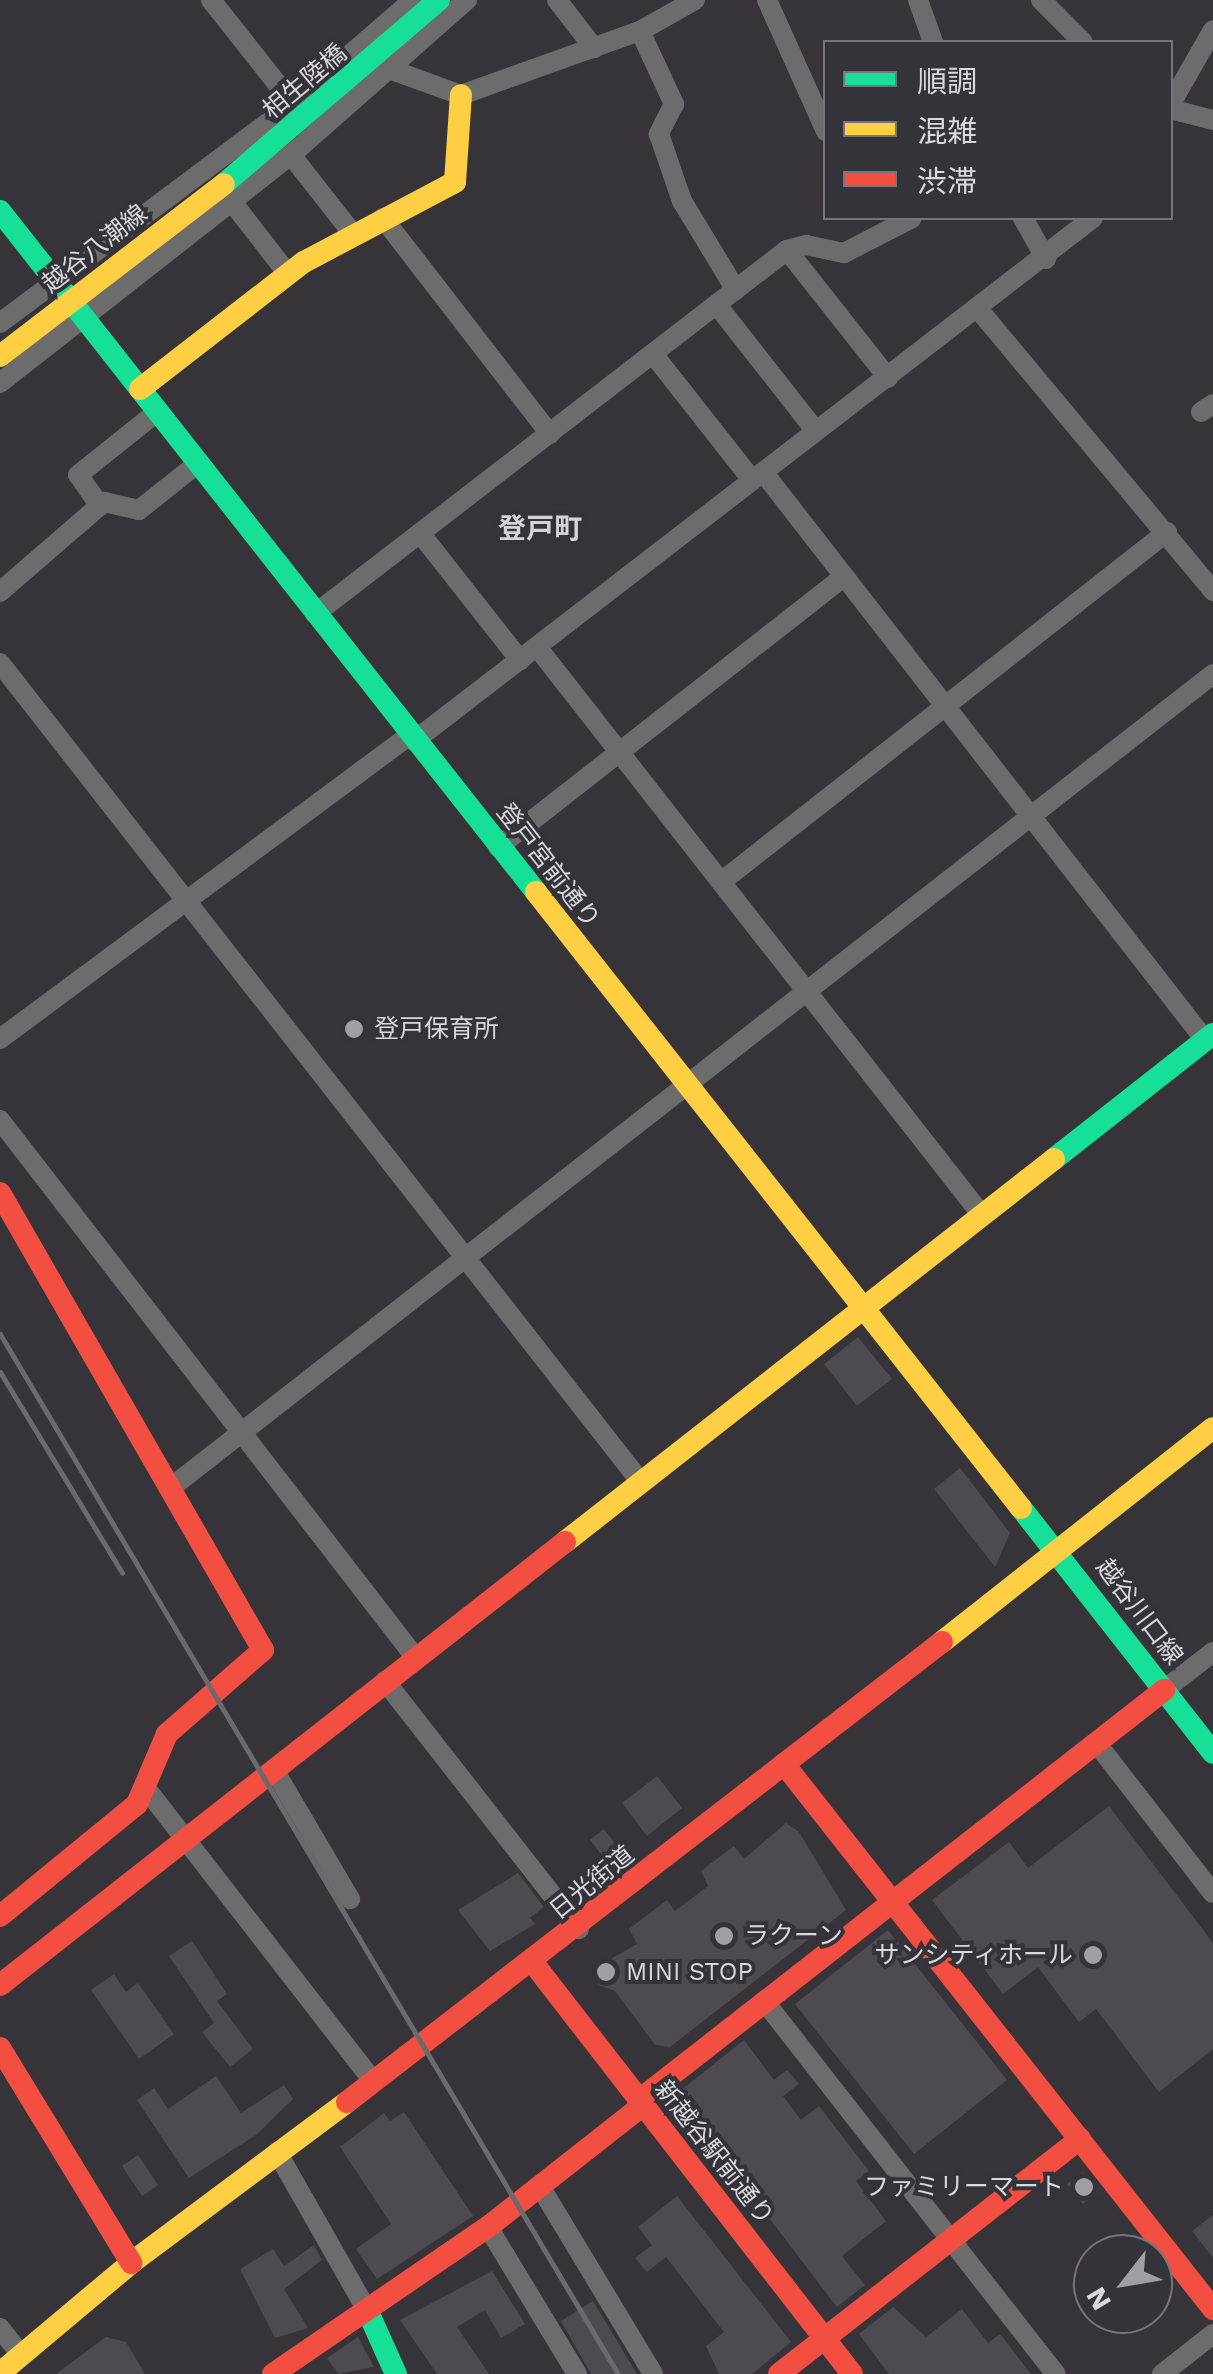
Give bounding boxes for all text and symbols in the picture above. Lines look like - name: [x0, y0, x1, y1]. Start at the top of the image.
- street label: 相生陸橋: [257, 38, 353, 126]
- legend: [823, 40, 1173, 220]
- text: 順調: [917, 64, 977, 99]
- text: 混雑: [917, 114, 977, 149]
- text: 渋滞: [917, 164, 977, 199]
- street label: 越谷八潮線: [37, 199, 153, 299]
- district label: 登戸町: [498, 512, 582, 546]
- street label: 登戸宮前通り: [490, 798, 606, 934]
- place label: 登戸保育所: [374, 1014, 499, 1044]
- marker: 登戸保育所: [343, 1018, 365, 1040]
- street label: 越谷川口線: [1089, 1553, 1189, 1671]
- street label: 日光街道: [544, 1840, 640, 1926]
- place label: ラクーン: [744, 1921, 844, 1951]
- marker: ラクーン: [713, 1925, 735, 1947]
- place label: サンシティホール: [873, 1940, 1073, 1970]
- marker: サンシティホール: [1082, 1944, 1104, 1966]
- place label: MINI STOP: [626, 1957, 753, 1987]
- marker: MINI STOP: [595, 1961, 617, 1983]
- street label: 新越谷駅前通り: [648, 2075, 780, 2231]
- place label: ファミリーマート: [864, 2172, 1064, 2202]
- marker: ファミリーマート: [1073, 2176, 1095, 2198]
- north arrow: [1073, 2234, 1173, 2334]
- text: N: [1079, 2281, 1118, 2316]

